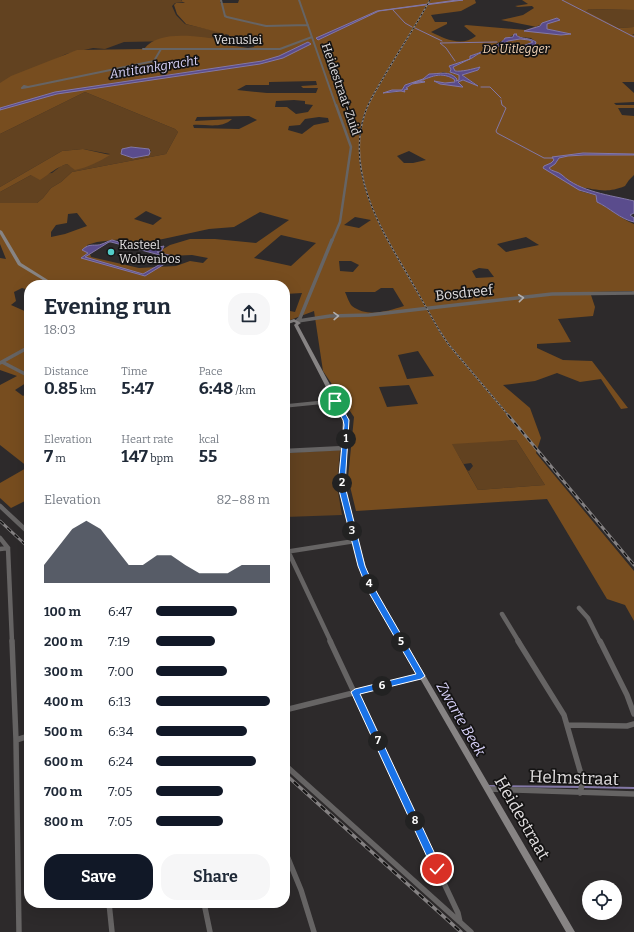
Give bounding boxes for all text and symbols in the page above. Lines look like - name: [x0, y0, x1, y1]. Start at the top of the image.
- street label: Venuslei: [214, 33, 263, 47]
- street label: Heidestraat-Zuid: [319, 41, 363, 137]
- park label: De Uitlegger: [483, 42, 551, 56]
- water label: Antitankgracht: [108, 53, 200, 82]
- place label: Kasteel Wolvenbos: [119, 238, 181, 266]
- marker: Kasteel Wolvenbos: [106, 247, 116, 257]
- street label: Bosdreef: [434, 281, 495, 304]
- text: Evening run: [44, 293, 171, 320]
- button: share: [228, 293, 270, 335]
- one-way arrow: [518, 293, 524, 302]
- one-way arrow: [333, 311, 339, 320]
- text: 18:03: [44, 322, 76, 337]
- text: Distance: [44, 365, 89, 378]
- text: Time: [121, 365, 147, 378]
- text: Pace: [199, 365, 222, 378]
- text: 0.85: [44, 378, 78, 399]
- text: 5:47: [121, 378, 154, 399]
- text: 6:48: [199, 378, 233, 399]
- text: km: [78, 384, 96, 397]
- text: /km: [233, 384, 256, 397]
- pin: [318, 384, 352, 418]
- icon: arrive: [324, 390, 346, 412]
- pin: 1: [336, 429, 356, 449]
- text: 1: [344, 432, 348, 445]
- text: Elevation: [44, 433, 92, 446]
- text: Heart rate: [121, 433, 173, 446]
- text: kcal: [199, 433, 219, 446]
- text: 7: [44, 446, 53, 467]
- text: 147: [121, 446, 148, 467]
- text: 55: [199, 446, 217, 467]
- text: m: [53, 452, 66, 465]
- text: bpm: [148, 452, 174, 465]
- pin: 2: [332, 473, 352, 493]
- text: 2: [339, 476, 345, 489]
- text: Elevation: [44, 492, 101, 507]
- text: 82–88 m: [216, 492, 270, 507]
- pin: 3: [342, 521, 362, 541]
- text: 3: [349, 524, 355, 537]
- pin: 4: [359, 574, 379, 594]
- text: 4: [366, 577, 372, 590]
- text: 100 m: [44, 604, 81, 619]
- text: 6:47: [108, 604, 132, 619]
- pin: 5: [391, 632, 411, 652]
- text: 200 m: [44, 634, 83, 649]
- text: 7:19: [108, 634, 130, 649]
- text: 5: [398, 635, 404, 648]
- text: 300 m: [44, 664, 83, 679]
- text: 7:00: [108, 664, 134, 679]
- pin: 6: [372, 676, 392, 696]
- text: 6: [379, 679, 385, 692]
- water label: Zwarte Beek: [433, 679, 490, 760]
- text: 400 m: [44, 694, 83, 709]
- text: 6:13: [108, 694, 131, 709]
- text: 500 m: [44, 724, 82, 739]
- text: 6:34: [108, 724, 133, 739]
- pin: 7: [368, 731, 388, 751]
- text: 7: [375, 734, 381, 747]
- text: 600 m: [44, 754, 83, 769]
- text: 6:24: [108, 754, 133, 769]
- street label: Helmstraat: [529, 766, 619, 790]
- street label: Heidestraat: [490, 772, 554, 864]
- text: 700 m: [44, 784, 82, 799]
- text: 7:05: [108, 784, 133, 799]
- pin: 8: [405, 811, 425, 831]
- text: 800 m: [44, 814, 83, 829]
- text: 7:05: [108, 814, 133, 829]
- text: 8: [412, 814, 418, 827]
- pin: [420, 852, 454, 886]
- button: Save: [44, 854, 153, 900]
- button: Share: [161, 854, 270, 900]
- icon: check: [426, 858, 448, 880]
- map controls: [582, 880, 622, 920]
- button: locate: [582, 880, 622, 920]

